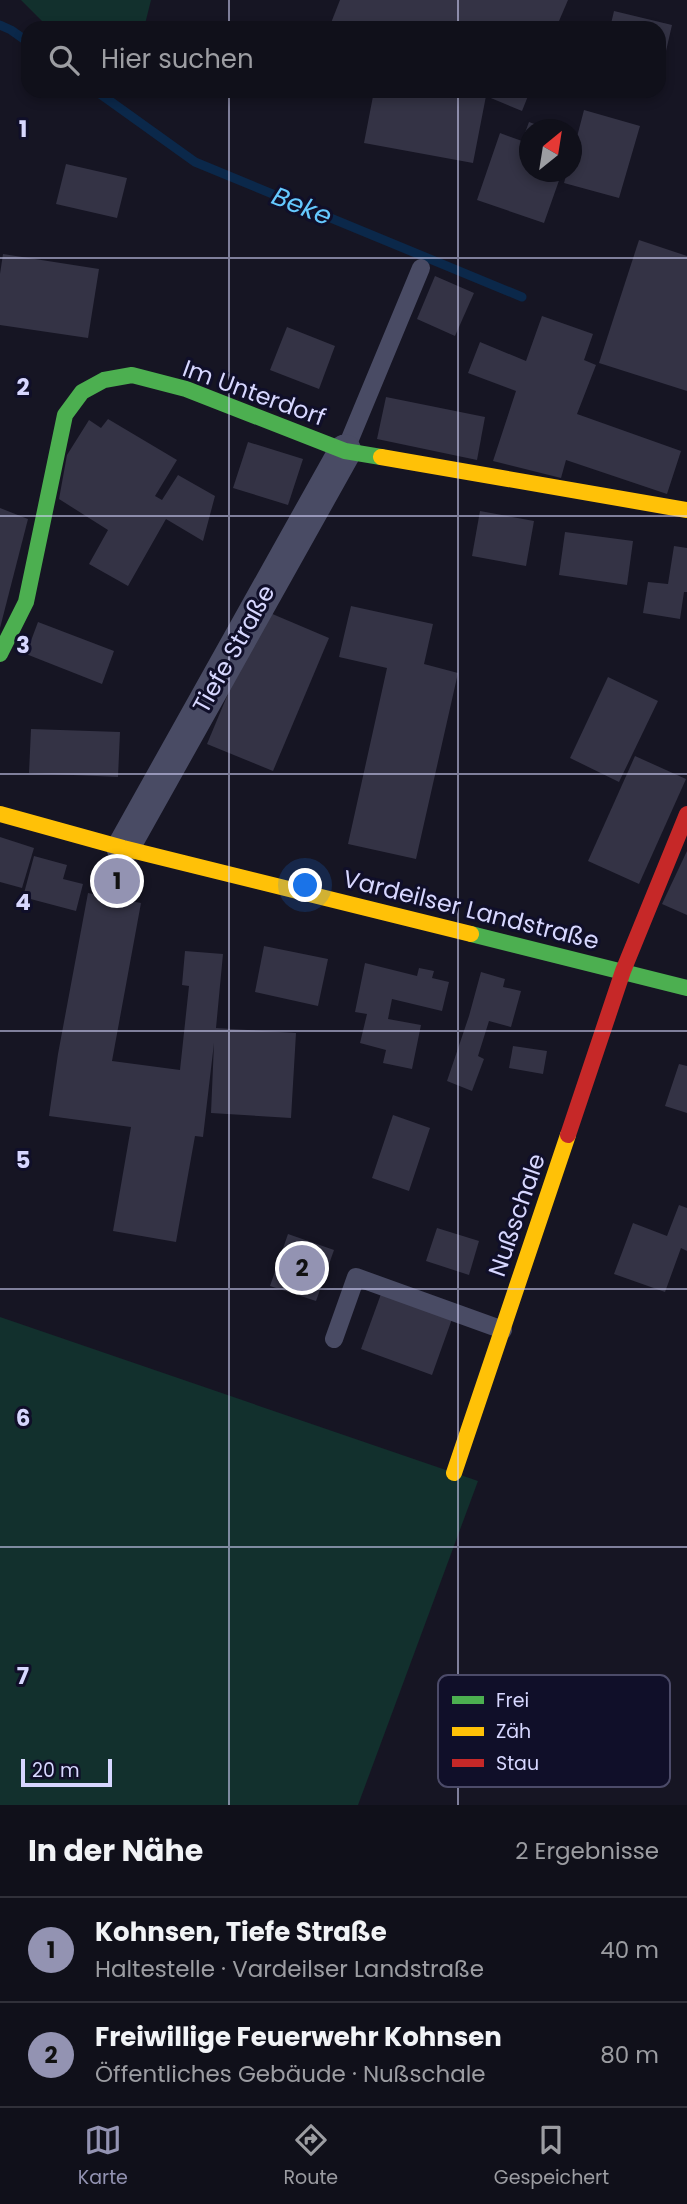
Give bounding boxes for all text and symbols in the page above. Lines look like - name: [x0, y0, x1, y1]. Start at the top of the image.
- search box: [21, 21, 666, 98]
- icon: search: [45, 41, 83, 79]
- text: Hier suchen: [101, 41, 254, 77]
- text: 1: [19, 113, 27, 145]
- north arrow: [519, 119, 582, 182]
- water label: Beke: [267, 178, 337, 234]
- street label: Im Unterdorf: [178, 351, 330, 434]
- text: 2: [16, 371, 30, 403]
- street label: Tiefe Straße: [185, 579, 282, 719]
- text: 3: [16, 629, 30, 661]
- pin: 1: [94, 855, 140, 907]
- street label: Vardeilser Landstraße: [340, 862, 603, 957]
- your location: [288, 868, 322, 902]
- text: 4: [15, 886, 31, 918]
- text: 5: [16, 1144, 30, 1176]
- street label: Nußschale: [480, 1149, 553, 1281]
- pin: 2: [279, 1242, 325, 1294]
- text: 6: [16, 1402, 30, 1434]
- text: 7: [17, 1660, 29, 1692]
- legend: [438, 1675, 670, 1787]
- text: Frei: [496, 1687, 529, 1714]
- text: Zäh: [496, 1718, 531, 1745]
- text: Stau: [496, 1750, 539, 1777]
- scale bar: [21, 1756, 112, 1788]
- text: 20 m: [32, 1757, 80, 1784]
- text: In der Nähe: [28, 1829, 203, 1872]
- text: 2 Ergebnisse: [515, 1835, 659, 1867]
- text: Kohnsen, Tiefe Straße: [95, 1914, 387, 1950]
- text: 1: [47, 1934, 55, 1966]
- text: 40 m: [600, 1934, 659, 1966]
- text: Haltestelle · Vardeilser Landstraße: [95, 1953, 484, 1985]
- text: Freiwillige Feuerwehr Kohnsen: [95, 2019, 502, 2055]
- text: 2: [44, 2039, 58, 2071]
- text: 80 m: [600, 2039, 659, 2071]
- text: Öffentliches Gebäude · Nußschale: [95, 2058, 486, 2090]
- tab: Karte: [78, 2121, 128, 2192]
- tab: Route: [284, 2121, 338, 2192]
- tab: Gespeichert: [494, 2121, 609, 2192]

